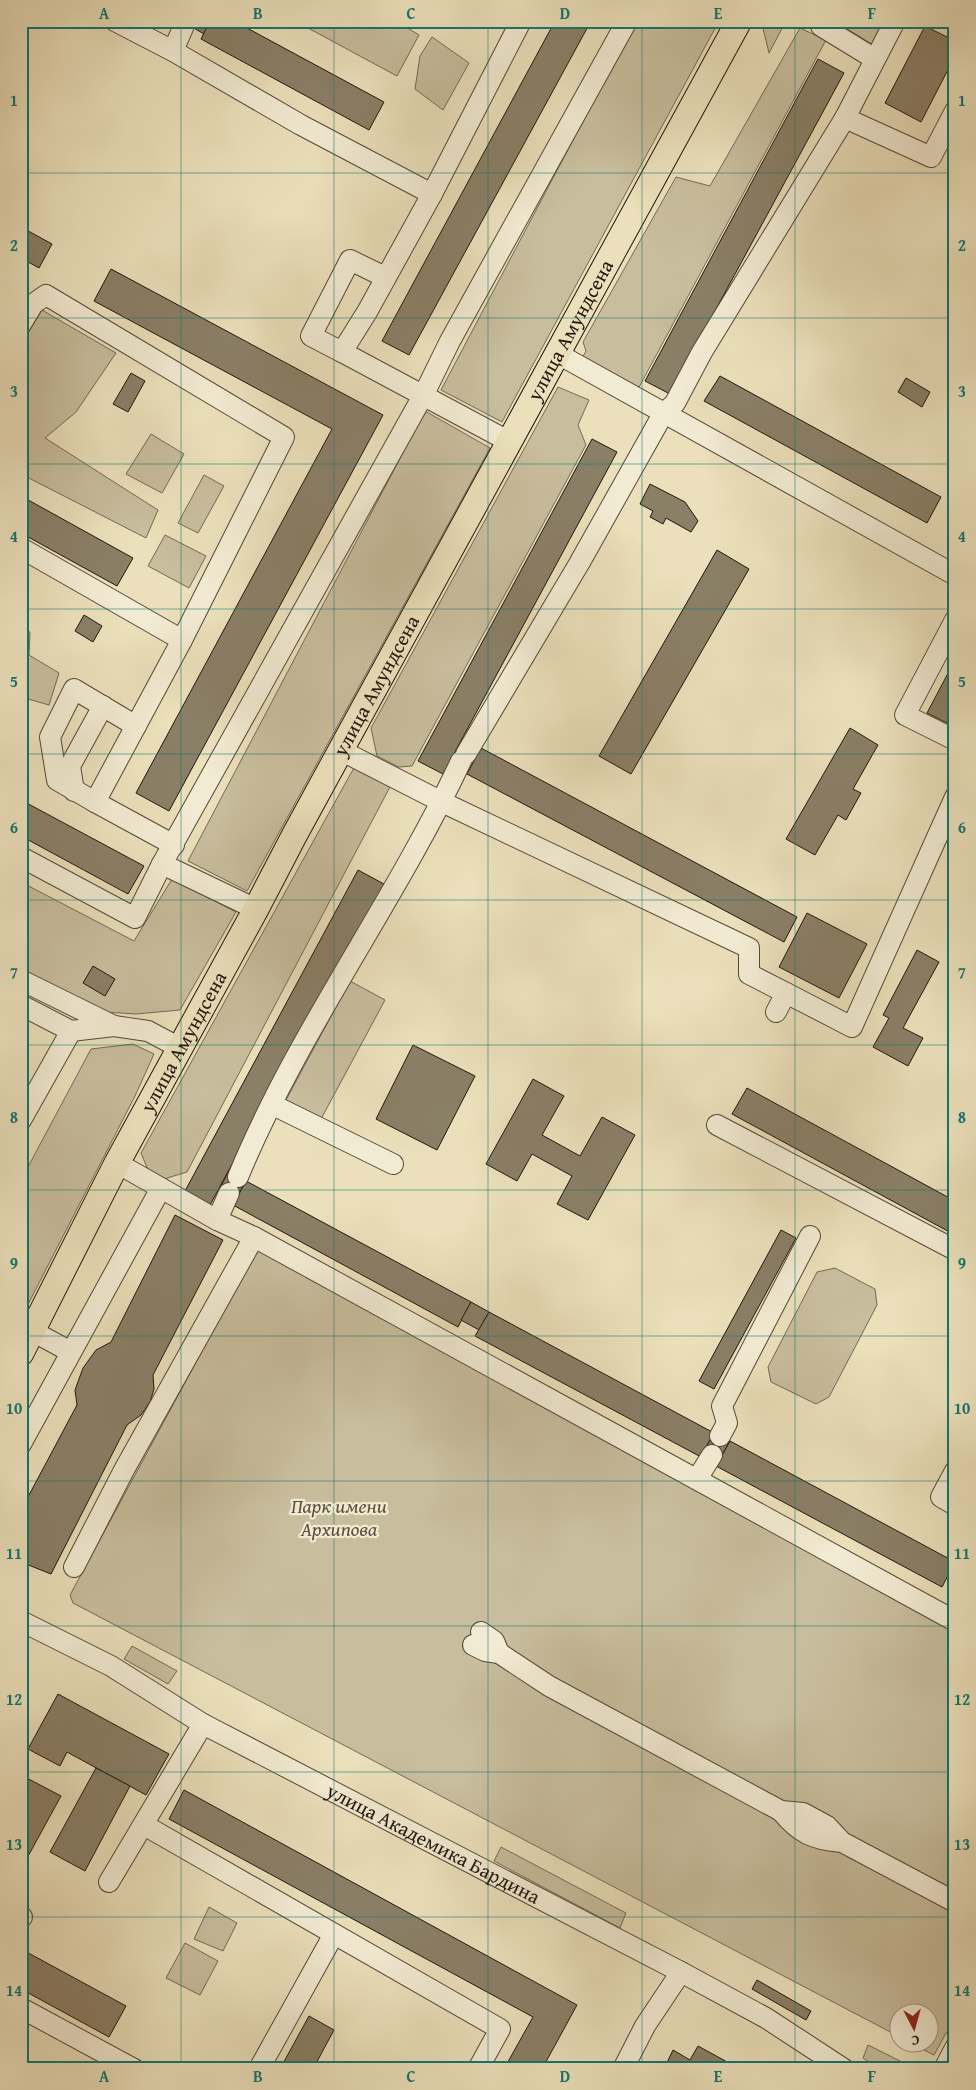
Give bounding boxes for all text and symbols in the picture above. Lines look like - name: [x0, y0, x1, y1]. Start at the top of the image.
- text: A: [99, 1, 110, 25]
- text: B: [253, 1, 263, 25]
- text: C: [406, 1, 416, 25]
- text: D: [560, 1, 570, 25]
- text: E: [714, 1, 723, 25]
- text: F: [868, 1, 876, 25]
- text: 1: [10, 88, 18, 112]
- text: 1: [958, 88, 966, 112]
- text: 2: [10, 233, 18, 257]
- text: 2: [958, 233, 966, 257]
- street label: улица Амундсена: [519, 254, 620, 407]
- text: 3: [10, 379, 18, 403]
- text: 3: [958, 379, 966, 403]
- text: 4: [10, 524, 18, 548]
- text: 4: [958, 524, 966, 548]
- street label: улица Амундсена: [325, 609, 426, 762]
- text: 5: [10, 669, 18, 693]
- text: 5: [958, 669, 966, 693]
- text: 6: [10, 815, 18, 839]
- text: 6: [958, 815, 966, 839]
- text: 7: [10, 960, 18, 984]
- text: 7: [958, 960, 966, 984]
- street label: улица Амундсена: [132, 965, 233, 1118]
- text: 8: [10, 1105, 18, 1129]
- text: 8: [958, 1105, 966, 1129]
- text: 9: [10, 1251, 18, 1275]
- text: 9: [958, 1251, 966, 1275]
- text: 10: [6, 1396, 22, 1420]
- text: 10: [954, 1396, 970, 1420]
- park label: Парк имени Архипова: [291, 1491, 387, 1543]
- text: 11: [6, 1541, 22, 1565]
- text: 11: [954, 1541, 970, 1565]
- text: 12: [6, 1687, 22, 1711]
- text: 12: [954, 1687, 970, 1711]
- street label: улица Академика Бардина: [321, 1775, 546, 1911]
- text: 13: [6, 1832, 22, 1856]
- text: 13: [954, 1832, 970, 1856]
- text: 14: [6, 1978, 22, 2002]
- text: 14: [954, 1978, 970, 2002]
- north arrow: [888, 2002, 938, 2052]
- text: С: [910, 2031, 920, 2051]
- text: A: [99, 2064, 110, 2088]
- text: B: [253, 2064, 263, 2088]
- text: C: [406, 2064, 416, 2088]
- text: D: [560, 2064, 570, 2088]
- text: E: [714, 2064, 723, 2088]
- text: F: [868, 2064, 876, 2088]

